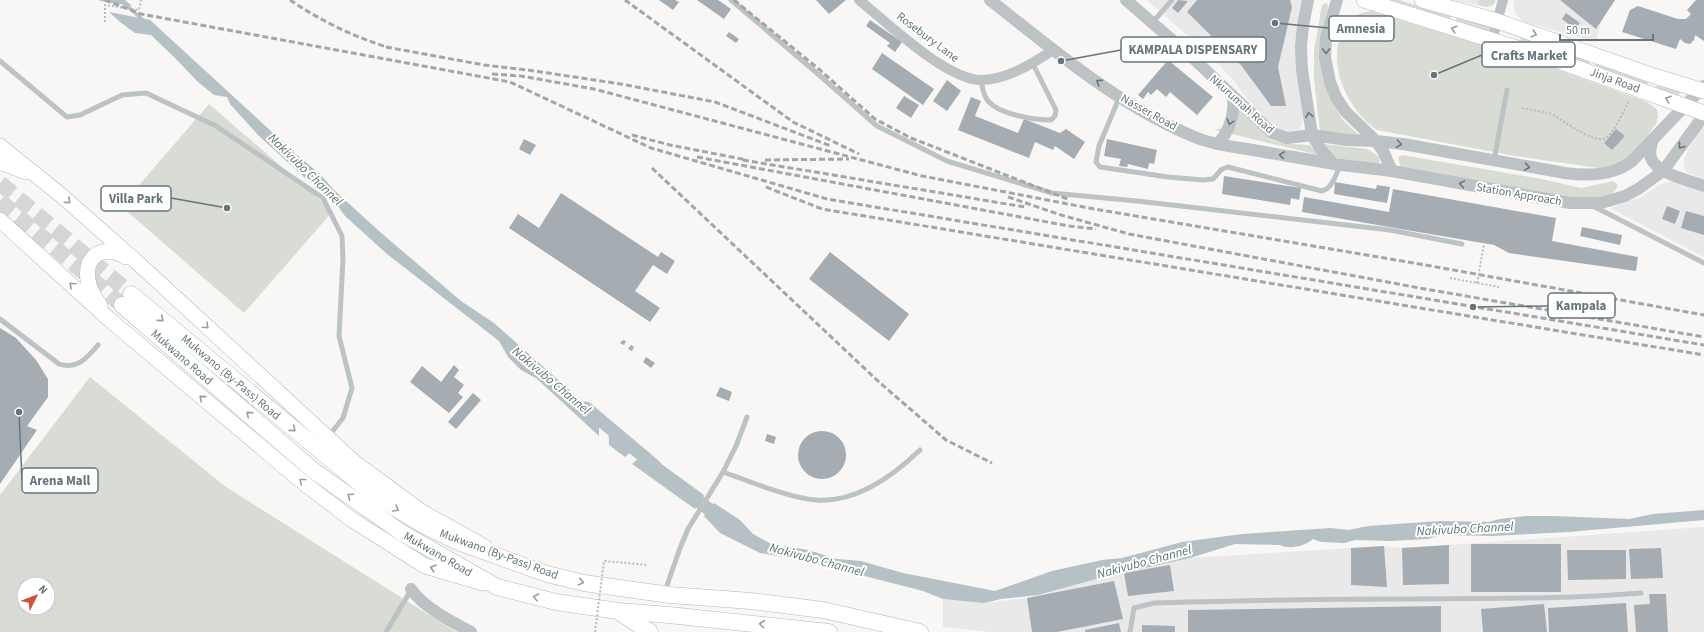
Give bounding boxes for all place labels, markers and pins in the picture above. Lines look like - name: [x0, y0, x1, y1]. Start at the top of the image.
- callout: Amnesia: [1329, 16, 1394, 41]
- callout: KAMPALA DISPENSARY: [1121, 37, 1266, 62]
- callout: Crafts Market: [1482, 42, 1575, 67]
- callout: Villa Park: [101, 186, 171, 211]
- callout: Kampala: [1548, 293, 1615, 318]
- callout: Arena Mall: [22, 468, 98, 493]

